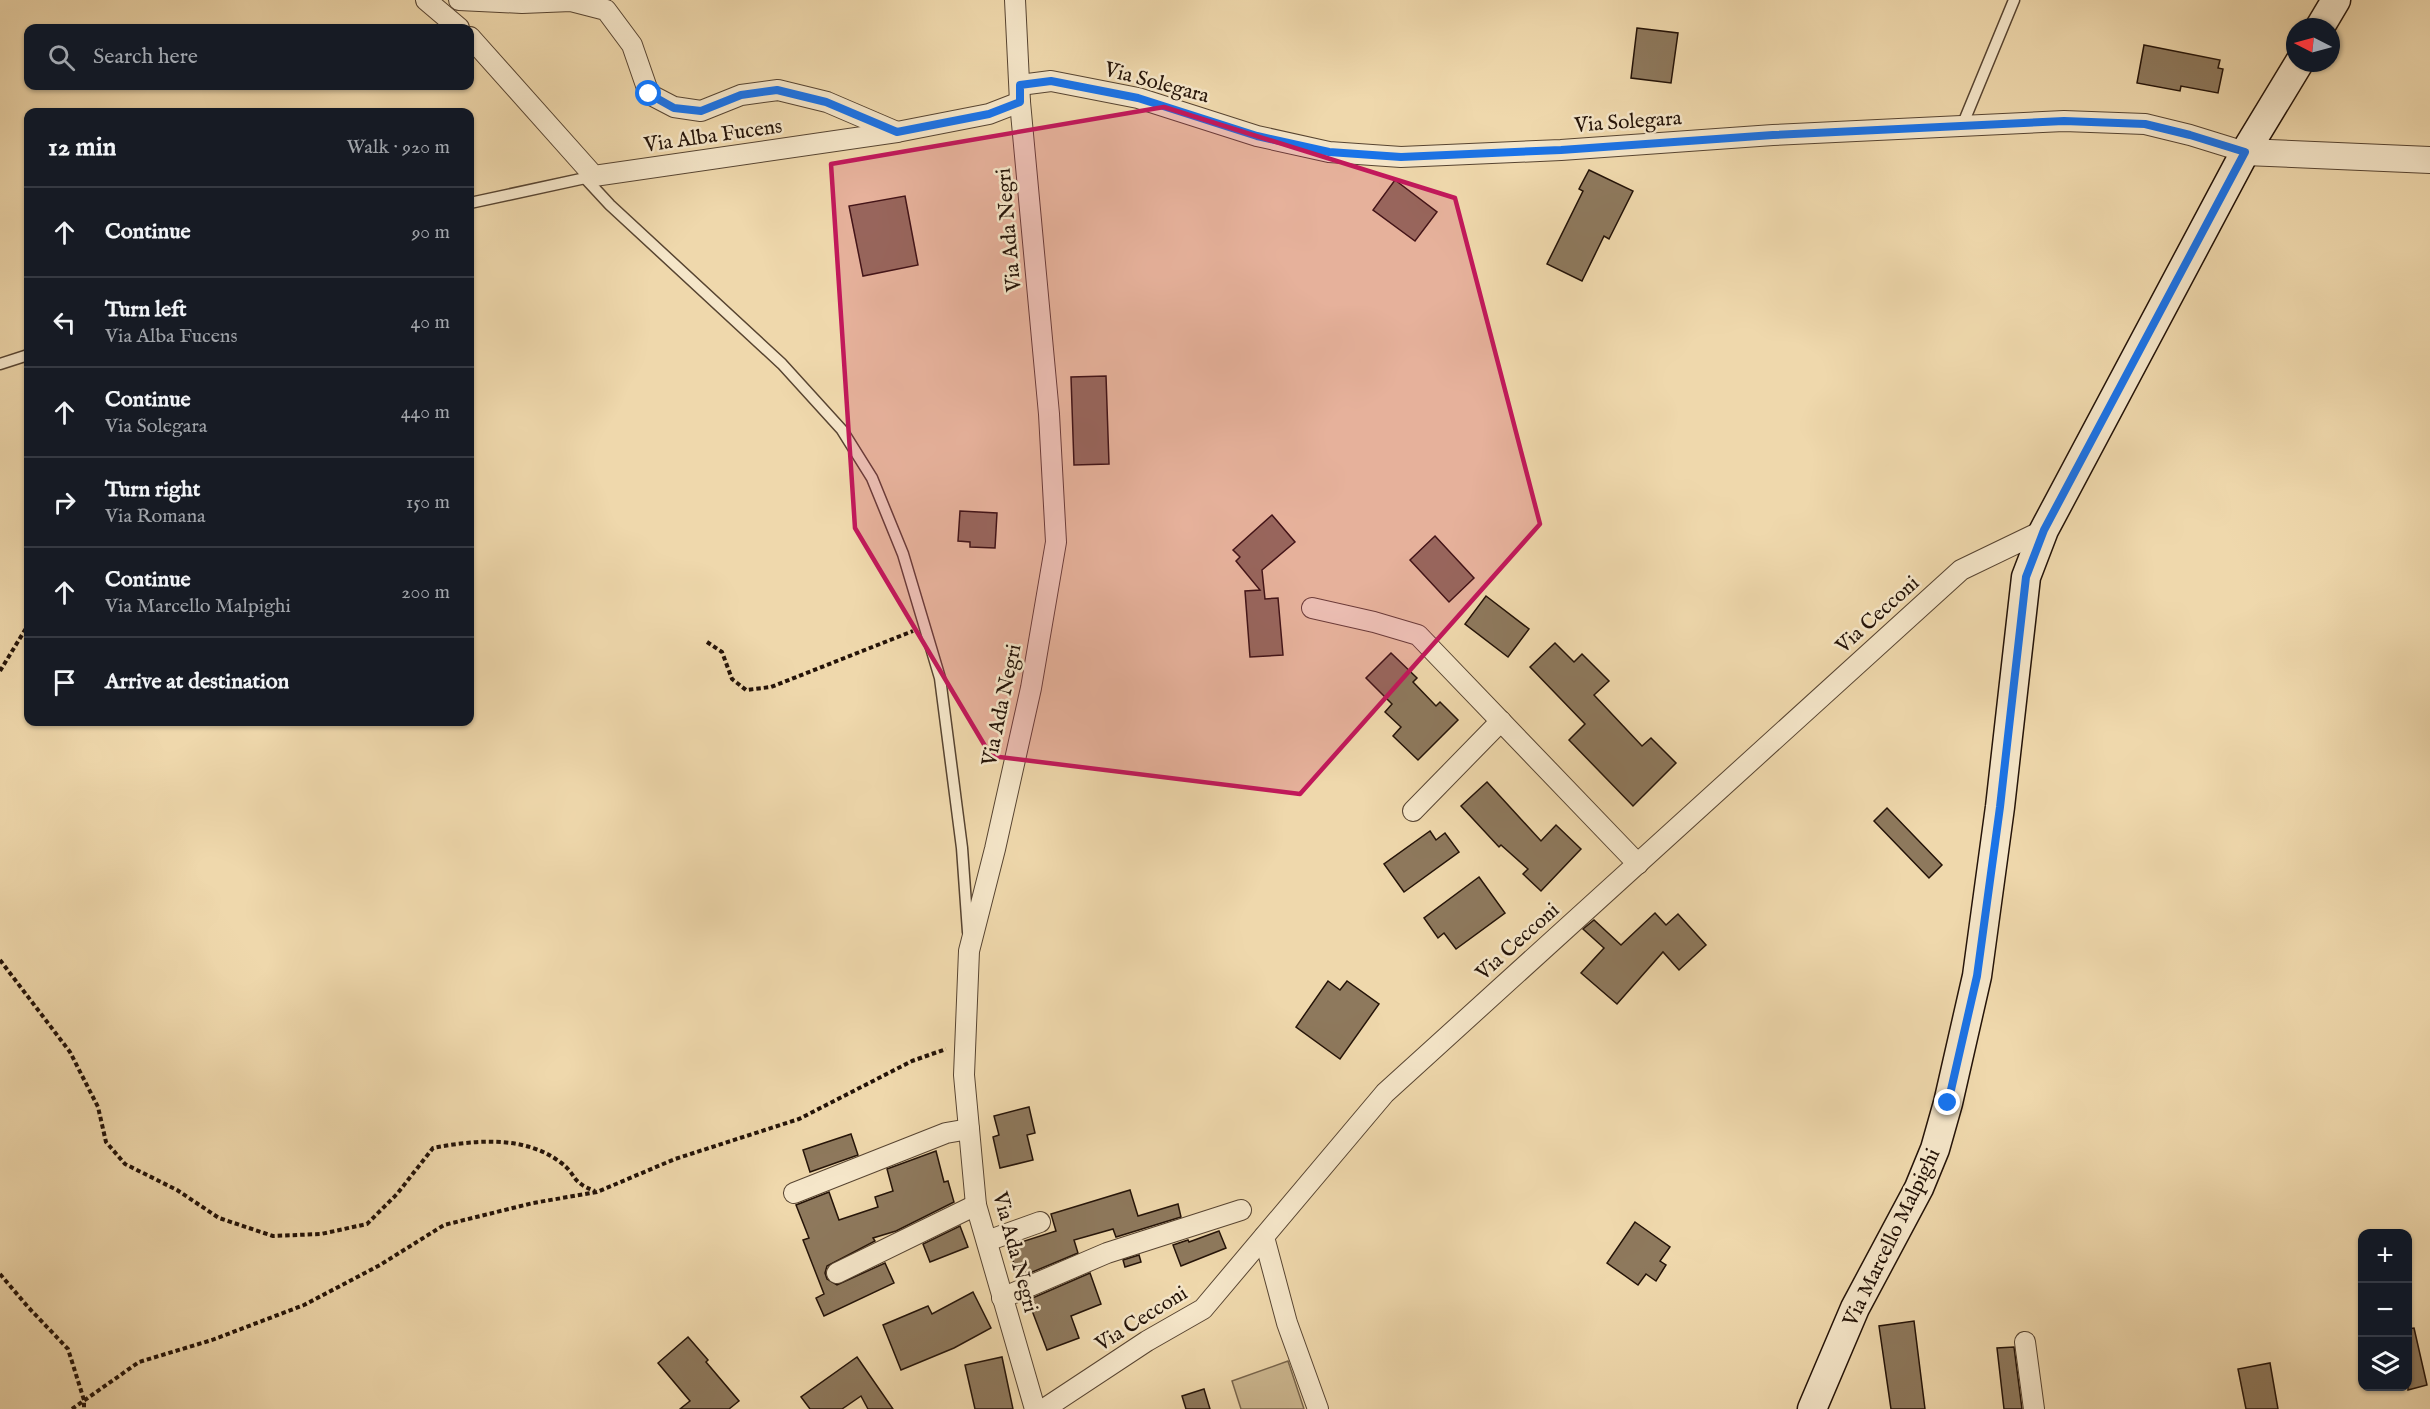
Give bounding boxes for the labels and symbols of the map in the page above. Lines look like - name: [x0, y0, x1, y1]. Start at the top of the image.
- north arrow: [2286, 18, 2340, 72]
- street label: Via Solegara: [1100, 56, 1213, 111]
- route start: [635, 80, 661, 106]
- street label: Via Solegara: [1573, 105, 1684, 140]
- street label: Via Alba Fucens: [641, 113, 784, 160]
- street label: Via Ada Negri: [991, 167, 1028, 294]
- street label: Via Cecconi: [1830, 570, 1926, 661]
- street label: Via Ada Negri: [976, 642, 1029, 770]
- street label: Via Cecconi: [1470, 897, 1566, 988]
- route end: [1934, 1089, 1960, 1115]
- street label: Via Marcello Malpighi: [1837, 1144, 1947, 1332]
- street label: Via Ada Negri: [985, 1188, 1044, 1316]
- street label: Via Cecconi: [1090, 1280, 1193, 1359]

